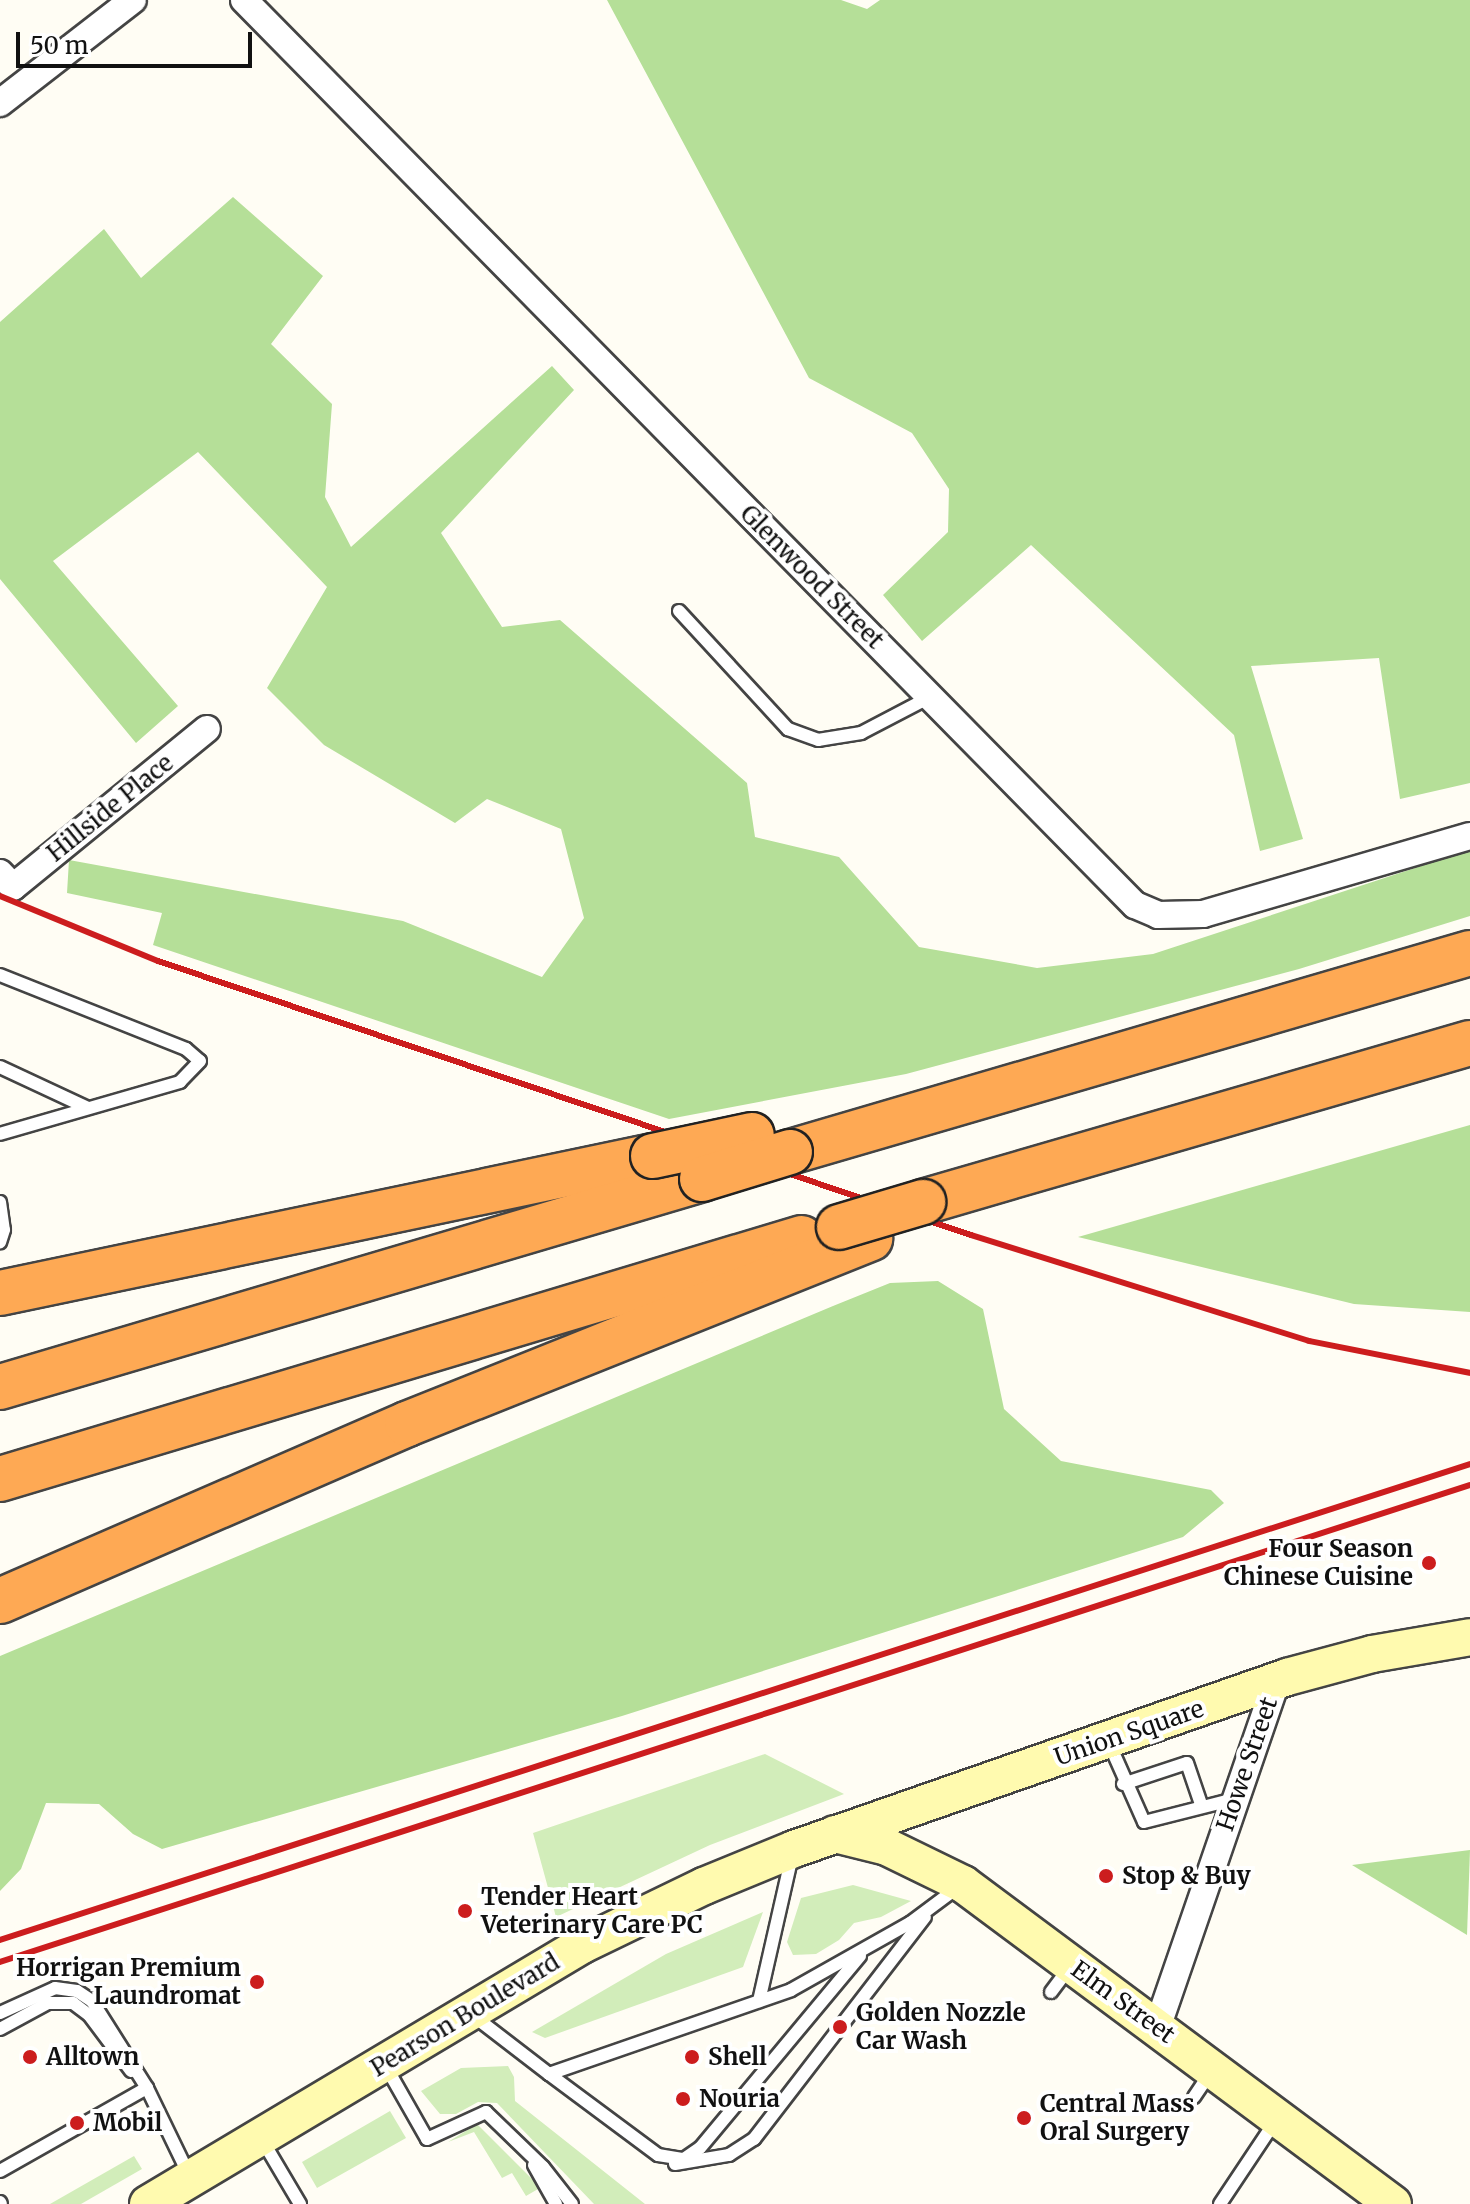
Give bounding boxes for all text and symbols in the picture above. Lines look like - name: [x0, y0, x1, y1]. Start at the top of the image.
- scale bar: [20, 16, 256, 66]
- text: 50 m: [30, 30, 89, 61]
- street label: Glenwood Street: [734, 499, 890, 655]
- street label: Hillside Place: [41, 748, 179, 868]
- place label: Four Season Chinese Cuisine: [1224, 1535, 1413, 1591]
- marker: Four Season Chinese Cuisine: [1420, 1554, 1438, 1572]
- street label: Howe Street: [1211, 1693, 1283, 1835]
- street label: Union Square: [1051, 1694, 1207, 1772]
- place label: Stop & Buy: [1122, 1862, 1251, 1890]
- marker: Stop & Buy: [1097, 1867, 1115, 1885]
- place label: Tender Heart Veterinary Care PC: [481, 1883, 703, 1939]
- marker: Tender Heart Veterinary Care PC: [456, 1902, 474, 1920]
- street label: Pearson Boulevard: [365, 1947, 565, 2083]
- place label: Horrigan Premium Laundromat: [16, 1954, 241, 2010]
- street label: Elm Street: [1066, 1955, 1180, 2049]
- marker: Horrigan Premium Laundromat: [248, 1973, 266, 1991]
- place label: Golden Nozzle Car Wash: [856, 1999, 1026, 2055]
- marker: Golden Nozzle Car Wash: [831, 2018, 849, 2036]
- place label: Alltown: [46, 2043, 139, 2071]
- place label: Shell: [708, 2043, 767, 2071]
- marker: Alltown: [21, 2048, 39, 2066]
- marker: Shell: [683, 2048, 701, 2066]
- place label: Nouria: [699, 2085, 780, 2113]
- marker: Nouria: [674, 2090, 692, 2108]
- place label: Central Mass Oral Surgery: [1040, 2090, 1195, 2146]
- place label: Mobil: [93, 2109, 162, 2137]
- marker: Central Mass Oral Surgery: [1015, 2109, 1033, 2127]
- marker: Mobil: [68, 2114, 86, 2132]

